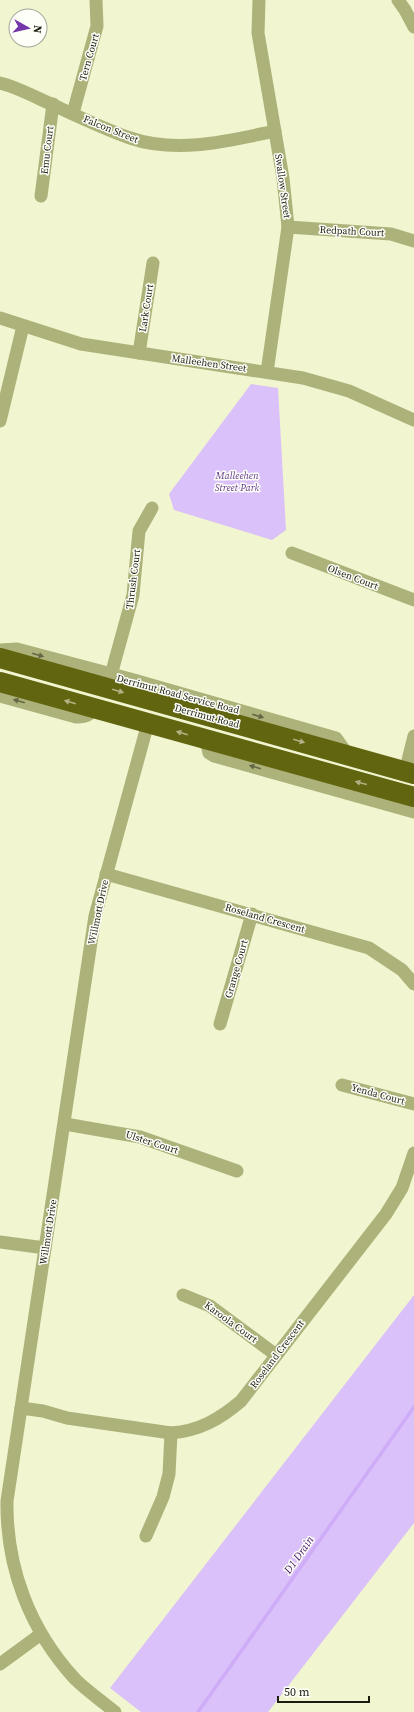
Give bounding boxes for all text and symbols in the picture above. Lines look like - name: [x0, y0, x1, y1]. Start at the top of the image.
- north arrow: [8, 8, 48, 48]
- text: N: [29, 24, 45, 34]
- street label: Tern Court: [76, 31, 102, 82]
- street label: Falcon Street: [82, 112, 141, 146]
- street label: Emu Court: [38, 124, 56, 175]
- street label: Swallow Street: [272, 153, 294, 220]
- street label: Redpath Court: [319, 223, 385, 239]
- street label: Lark Court: [136, 282, 156, 333]
- street label: Malleehen Street: [171, 351, 248, 375]
- park label: Malleehen Street Park: [214, 469, 260, 494]
- street label: Thrush Court: [123, 548, 143, 610]
- street label: Olsen Court: [326, 561, 381, 593]
- one-way arrow: [32, 652, 44, 658]
- street label: Derrimut Road Service Road: [115, 672, 241, 716]
- one-way arrow: [113, 688, 125, 694]
- one-way arrow: [13, 698, 25, 704]
- one-way arrow: [63, 698, 76, 704]
- street label: Derrimut Road: [173, 702, 241, 730]
- one-way arrow: [252, 713, 264, 719]
- one-way arrow: [176, 730, 188, 736]
- one-way arrow: [293, 739, 306, 745]
- one-way arrow: [249, 764, 261, 770]
- one-way arrow: [355, 780, 367, 786]
- street label: Willmott Drive: [85, 878, 111, 946]
- street label: Roseland Crescent: [224, 900, 307, 936]
- street label: Grange Court: [222, 938, 251, 1000]
- street label: Yenda Court: [350, 1081, 407, 1108]
- street label: Ulster Court: [124, 1127, 181, 1157]
- street label: Willmott Drive: [36, 1198, 60, 1266]
- street label: Karoola Court: [202, 1298, 261, 1346]
- street label: Roseland Crescent: [247, 1317, 307, 1391]
- water label: D1 Drain: [280, 1533, 318, 1578]
- scale bar: [278, 1678, 369, 1704]
- text: 50 m: [284, 1684, 310, 1700]

